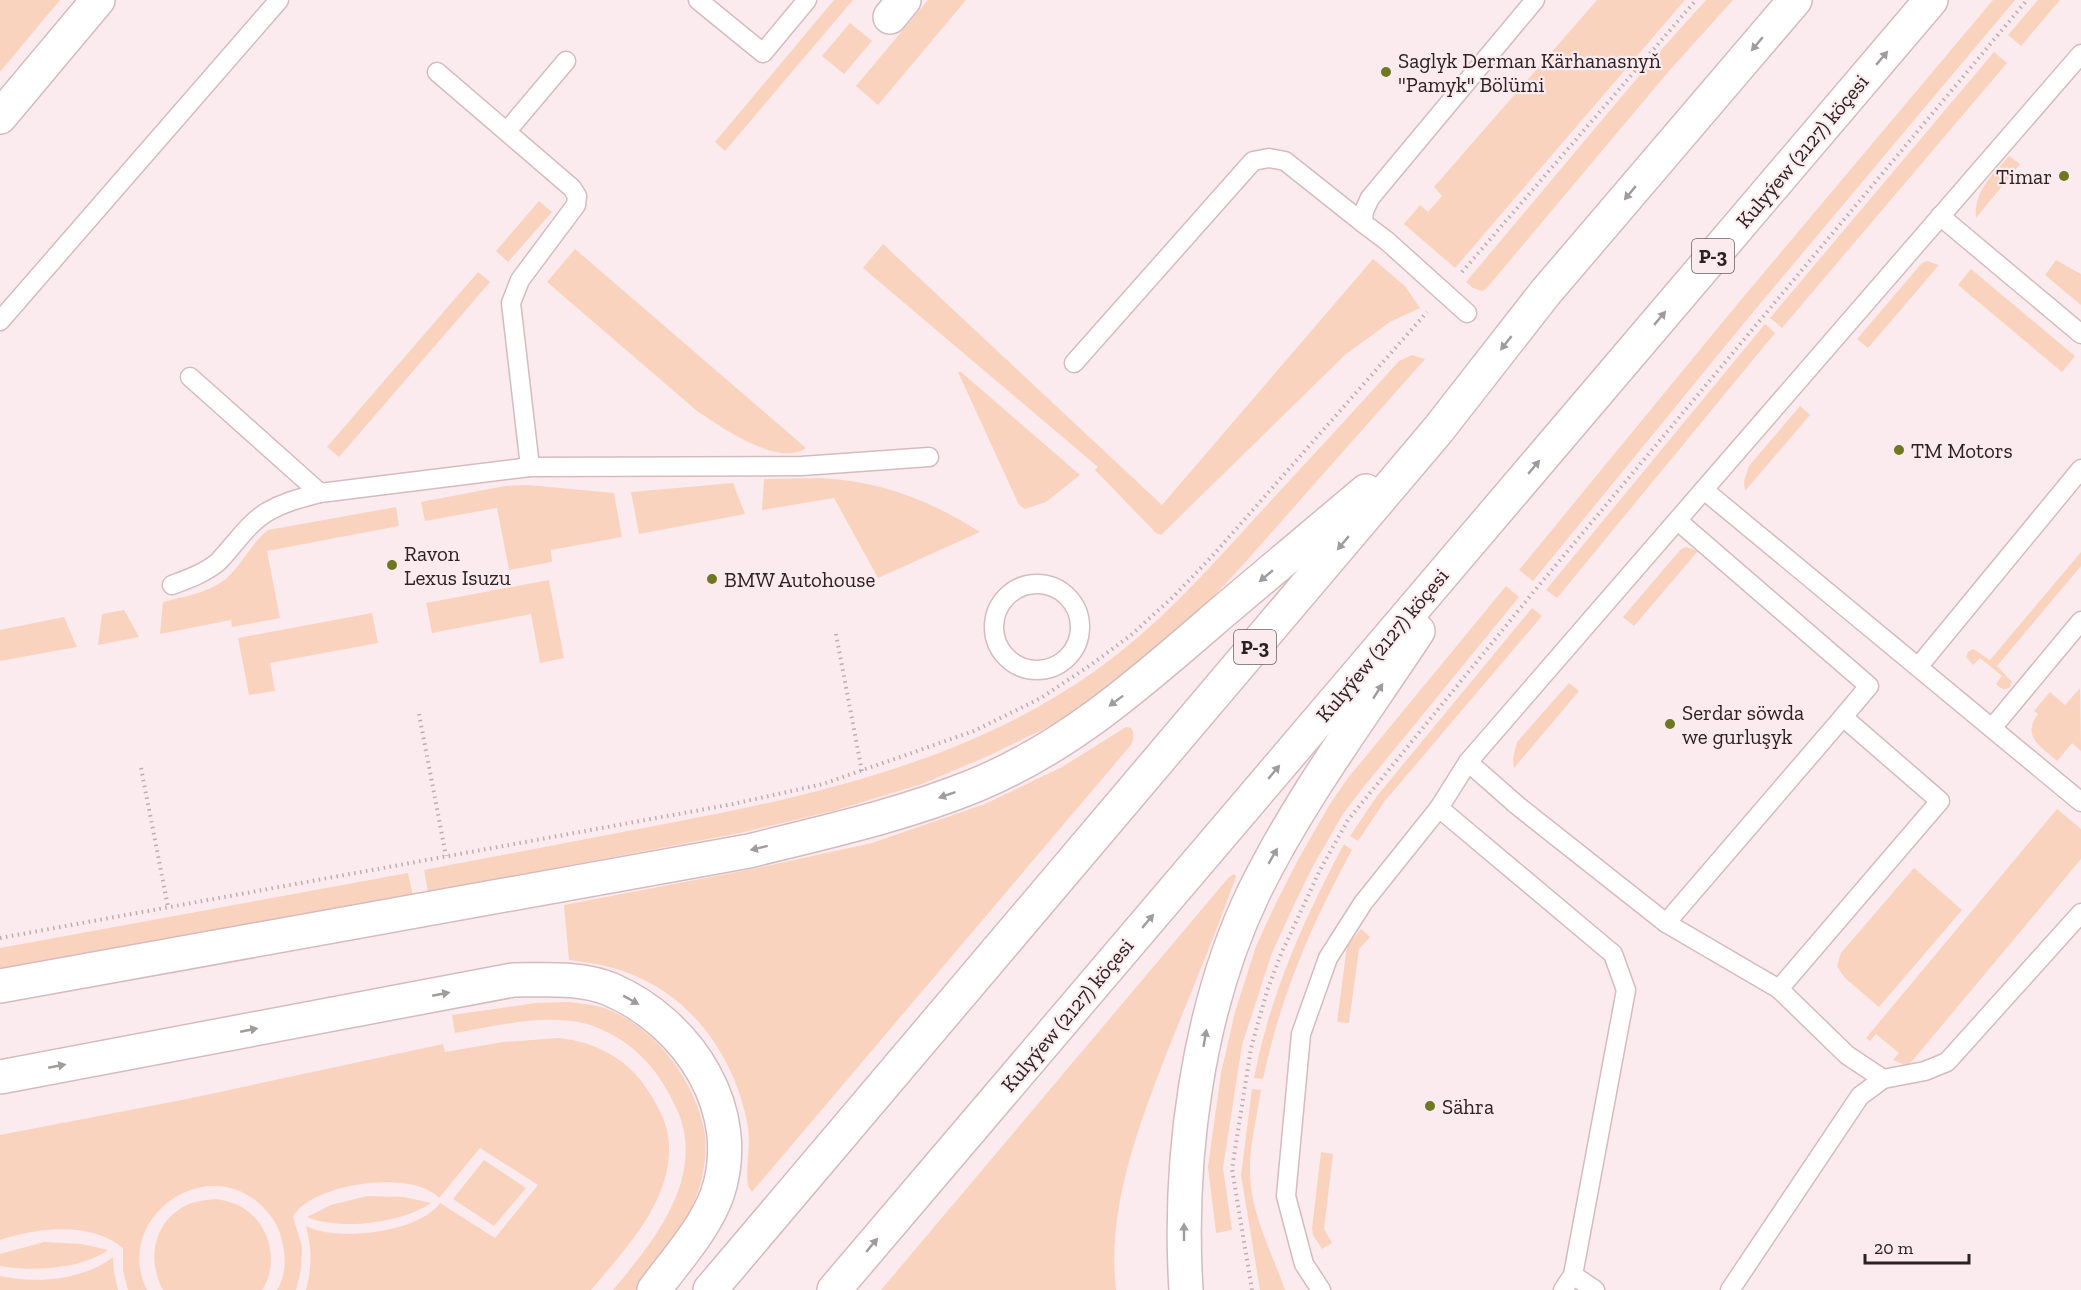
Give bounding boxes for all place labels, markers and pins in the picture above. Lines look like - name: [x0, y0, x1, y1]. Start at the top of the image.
- place label: Saglyk Derman Kärhanasnyň "Pamyk" Bölümi: [1398, 48, 1661, 97]
- marker: Saglyk Derman Kärhanasnyň "Pamyk" Bölümi: [1379, 65, 1393, 79]
- place label: Timar: [1996, 164, 2052, 189]
- marker: Timar: [2057, 169, 2071, 183]
- place label: TM Motors: [1911, 438, 2013, 463]
- marker: TM Motors: [1892, 443, 1906, 457]
- place label: Ravon Lexus Isuzu: [404, 541, 511, 590]
- marker: Ravon Lexus Isuzu: [385, 558, 399, 572]
- place label: BMW Autohouse: [724, 567, 875, 592]
- marker: BMW Autohouse: [705, 572, 719, 586]
- place label: Serdar söwda we gurluşyk: [1682, 700, 1804, 749]
- marker: Serdar söwda we gurluşyk: [1663, 717, 1677, 731]
- place label: Sähra: [1442, 1094, 1494, 1119]
- marker: Sähra: [1423, 1099, 1437, 1113]

